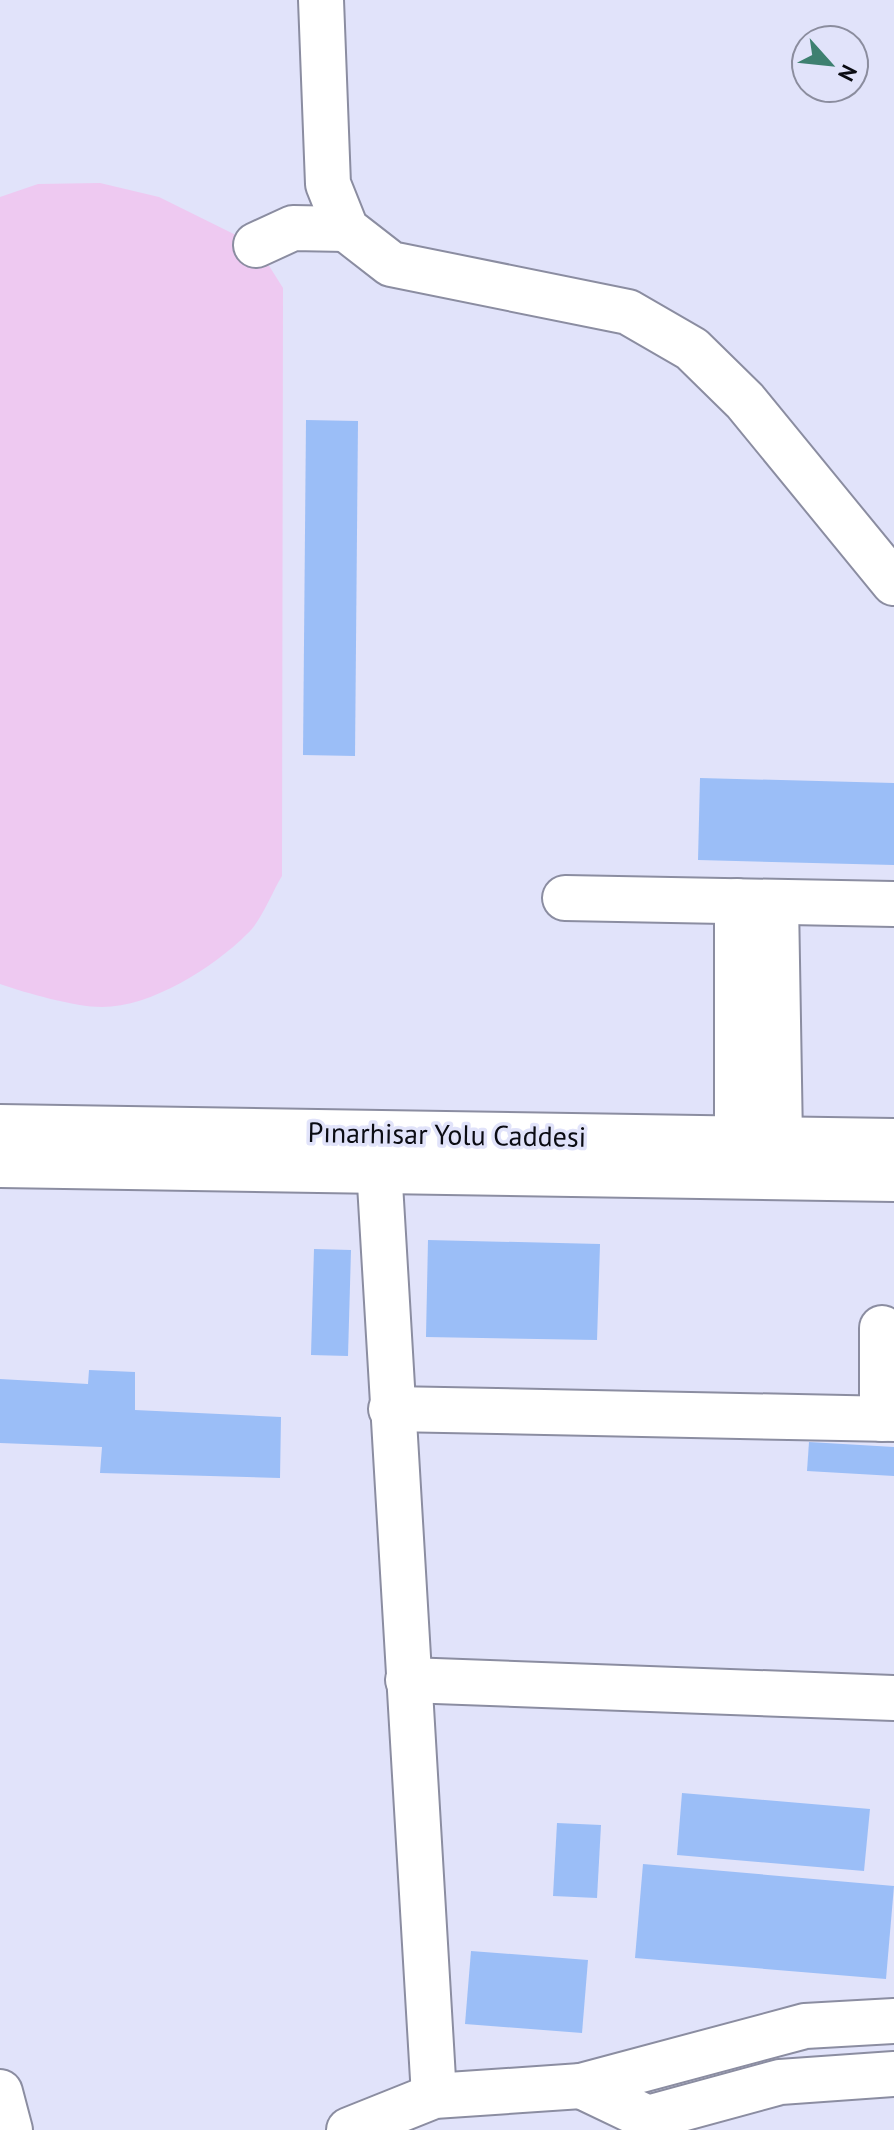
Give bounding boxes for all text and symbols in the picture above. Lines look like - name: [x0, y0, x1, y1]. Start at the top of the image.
- north arrow: [790, 24, 870, 104]
- text: N: [832, 60, 864, 86]
- street label: Pınarhisar Yolu Caddesi: [307, 1113, 587, 1155]

